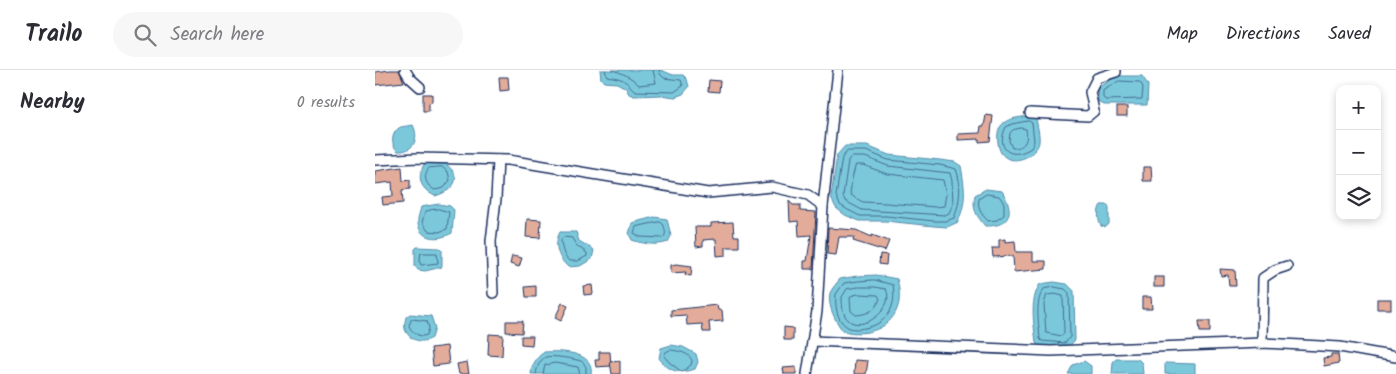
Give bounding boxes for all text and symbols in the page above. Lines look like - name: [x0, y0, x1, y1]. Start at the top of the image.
- search box: [113, 12, 463, 57]
- text: Trailo: [25, 15, 83, 54]
- text: Search here: [171, 20, 264, 50]
- text: Map: [1166, 20, 1198, 49]
- text: Directions: [1226, 20, 1300, 49]
- text: Saved: [1328, 20, 1371, 49]
- icon: search: [131, 21, 159, 49]
- map controls: [1336, 85, 1381, 220]
- button: +: [1336, 85, 1381, 130]
- text: Nearby: [20, 86, 85, 119]
- text: 0 results: [297, 90, 355, 115]
- button: −: [1336, 130, 1381, 175]
- button: layers: [1336, 175, 1381, 220]

